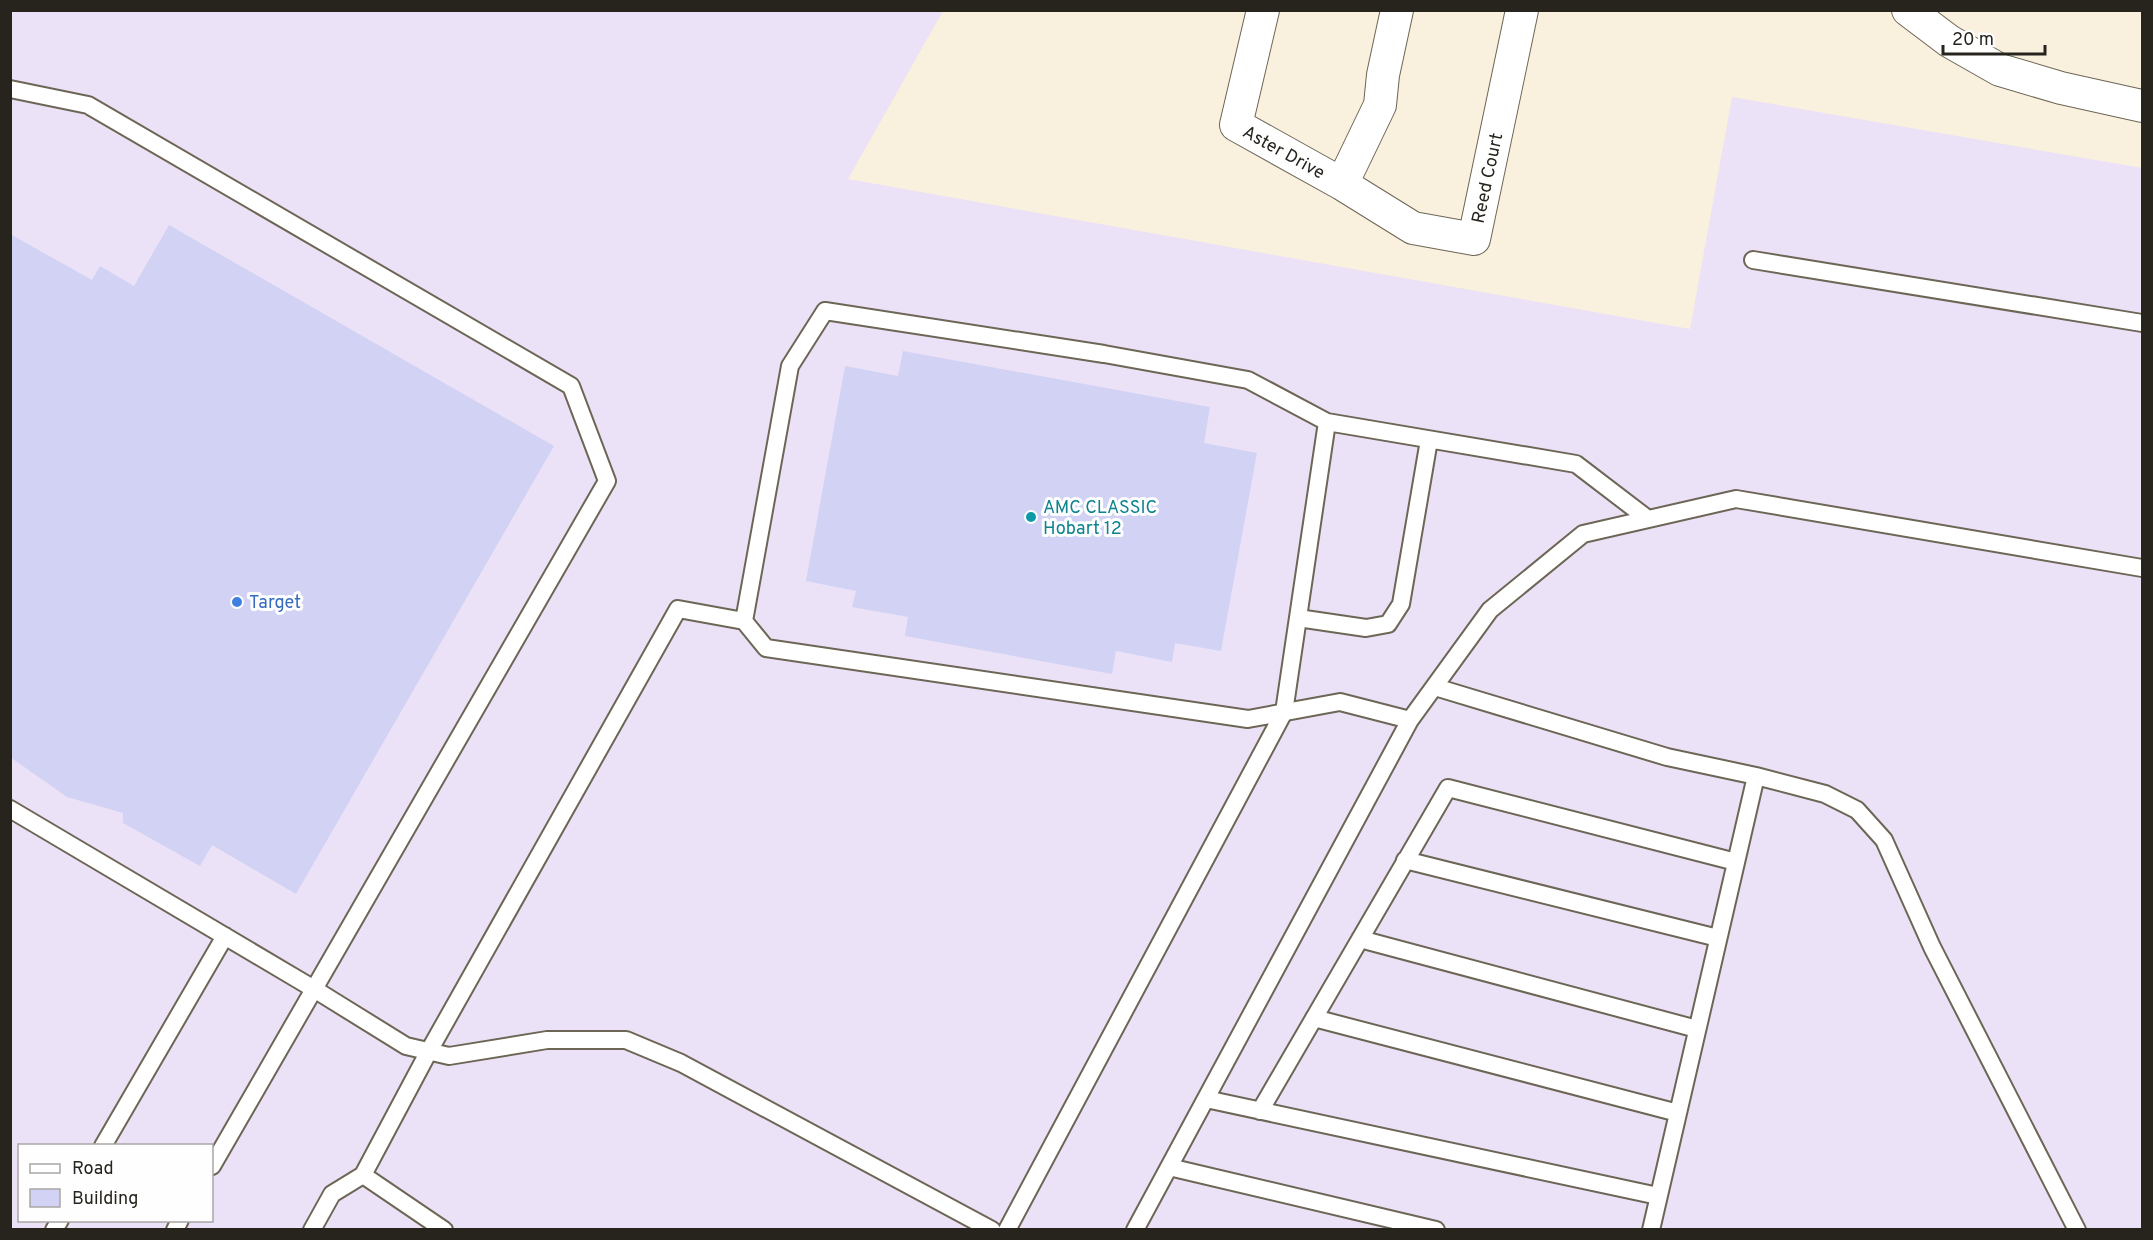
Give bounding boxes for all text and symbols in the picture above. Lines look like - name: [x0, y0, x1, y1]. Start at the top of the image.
- scale bar: [1943, 18, 2045, 56]
- text: 20 m: [1952, 29, 1994, 52]
- street label: Aster Drive: [1238, 121, 1329, 185]
- street label: Reed Court: [1468, 131, 1509, 226]
- place label: AMC CLASSIC Hobart 12: [1043, 497, 1157, 541]
- marker: AMC CLASSIC Hobart 12: [1024, 510, 1038, 524]
- place label: Target: [249, 592, 301, 615]
- marker: Target: [230, 595, 244, 609]
- legend: [18, 1144, 213, 1222]
- text: Road: [72, 1158, 114, 1181]
- text: Building: [72, 1188, 138, 1211]

